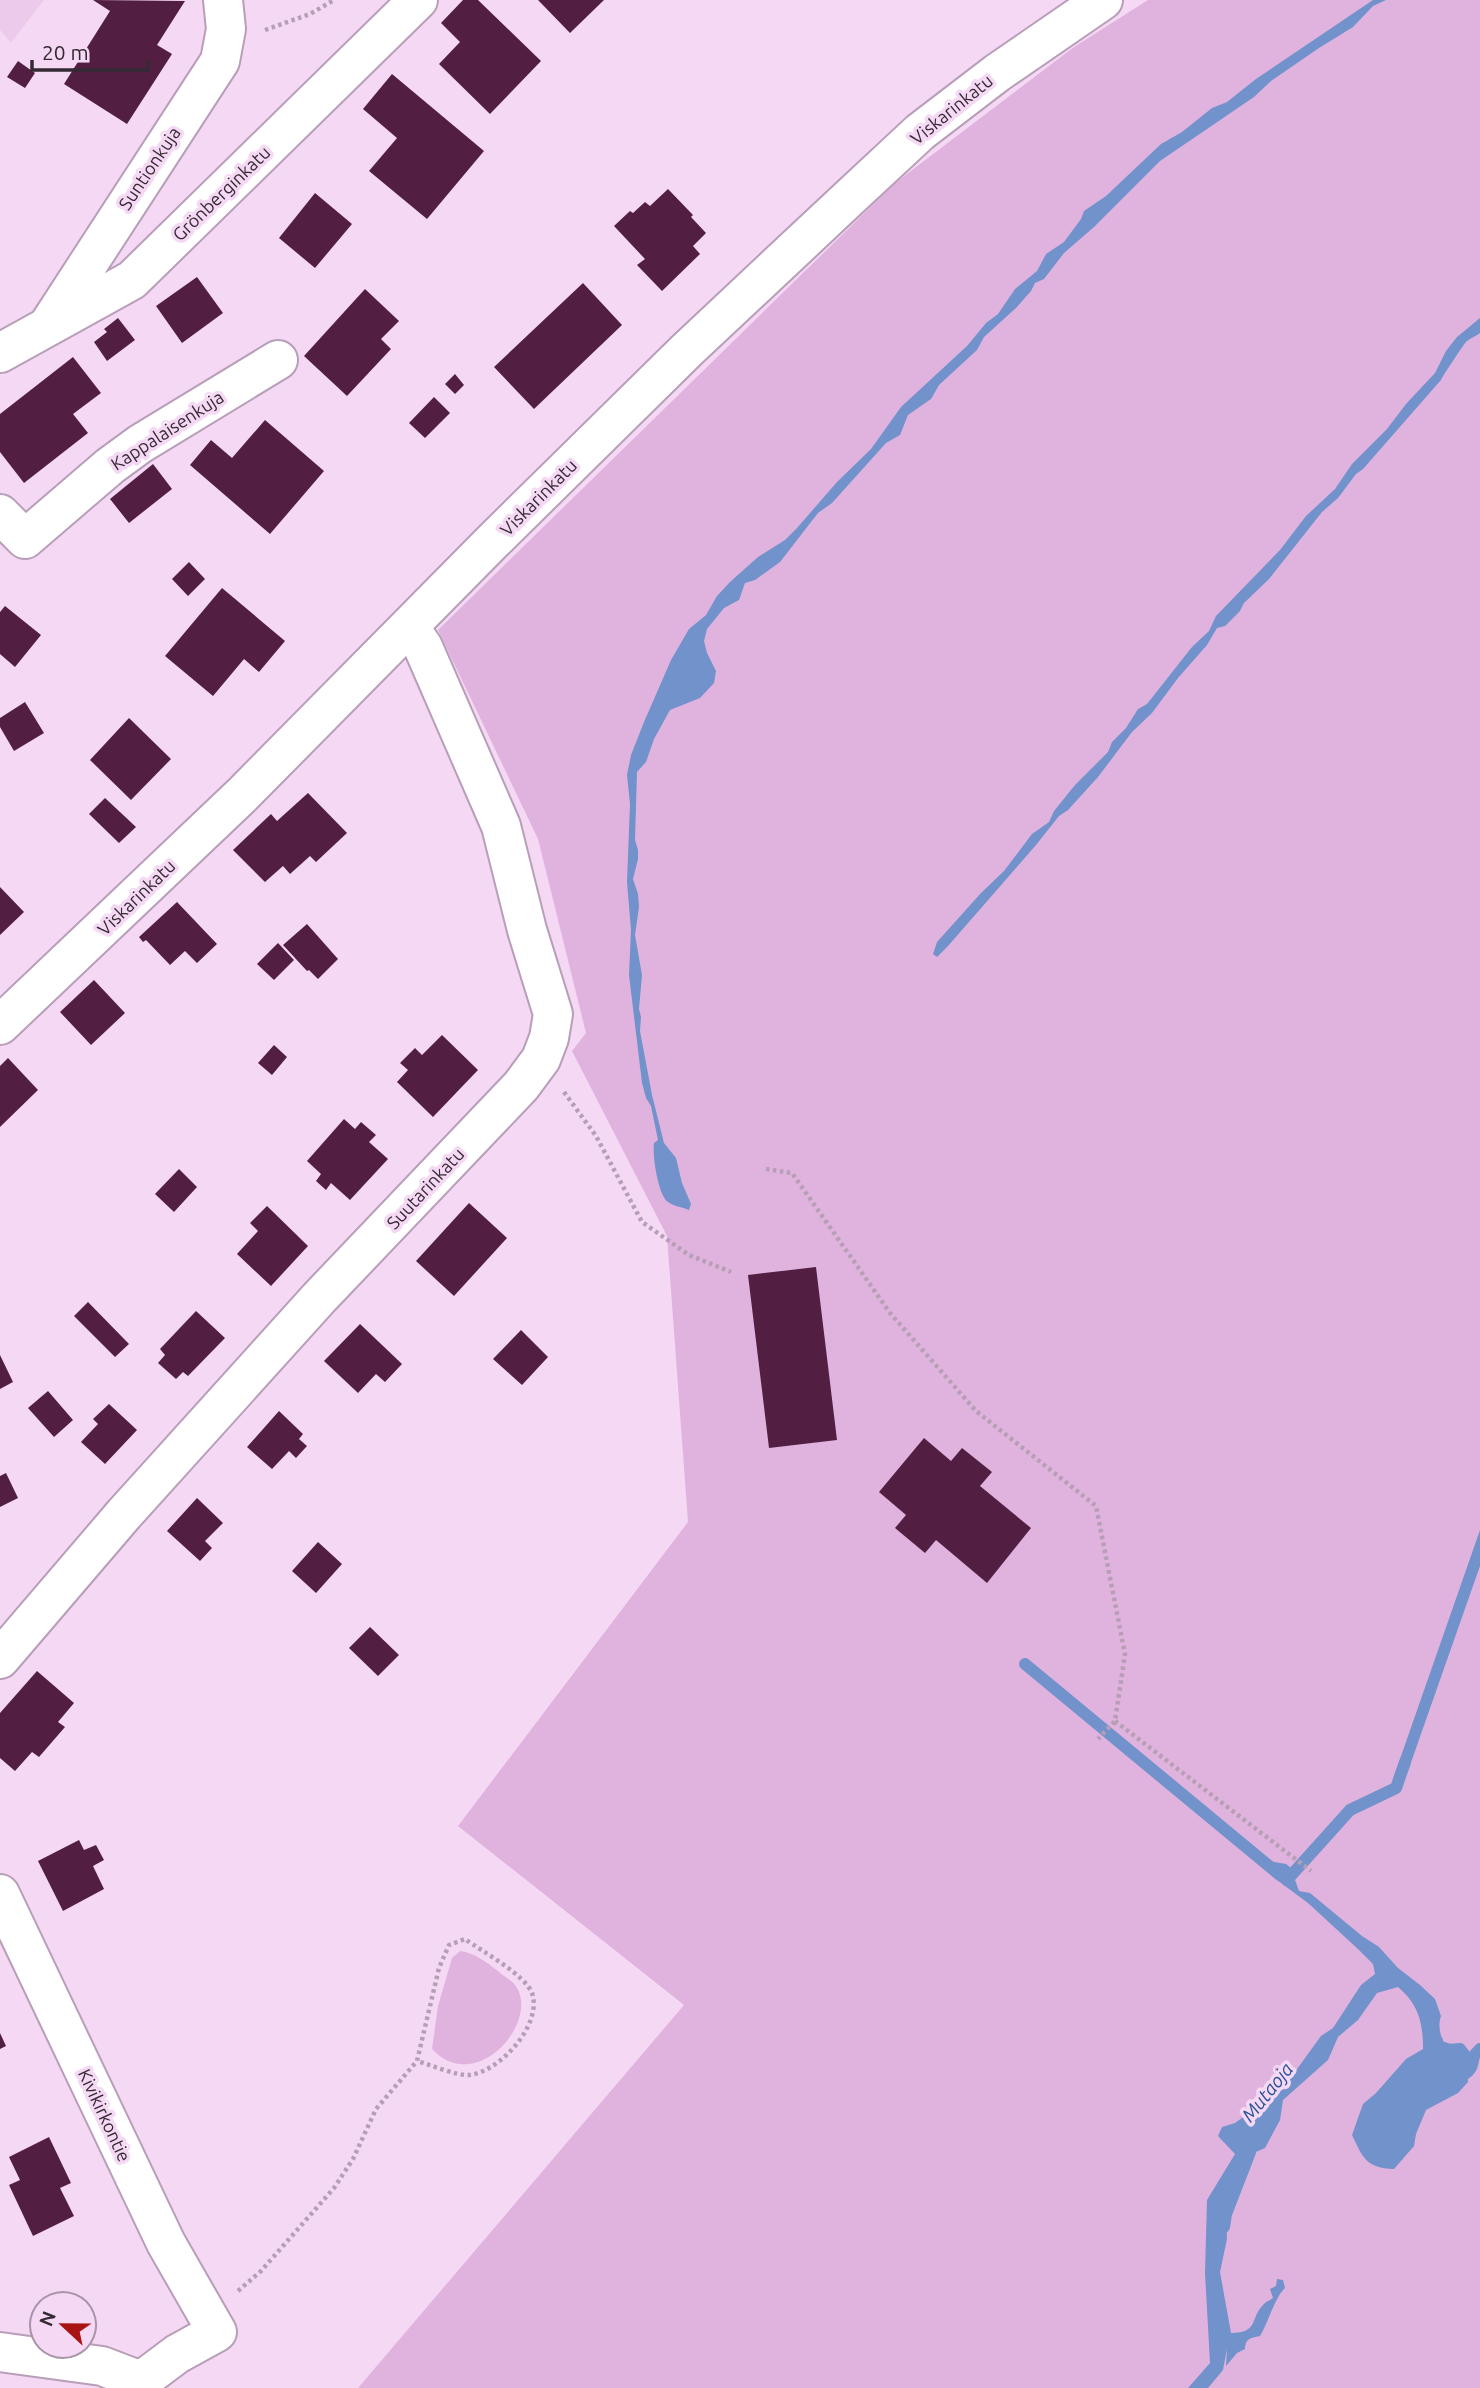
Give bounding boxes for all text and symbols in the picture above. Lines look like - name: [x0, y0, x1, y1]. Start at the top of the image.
- scale bar: [32, 28, 147, 72]
- text: 20 m: [42, 40, 89, 64]
- street label: Viskarinkatu: [906, 70, 996, 148]
- street label: Suntionkuja: [114, 123, 184, 213]
- street label: Grönberginkatu: [168, 142, 274, 244]
- street label: Kappalaisenkuja: [107, 386, 227, 474]
- street label: Viskarinkatu: [496, 455, 580, 539]
- street label: Viskarinkatu: [93, 855, 179, 939]
- street label: Suutarinkatu: [382, 1143, 468, 1233]
- water label: Mutaoja: [1237, 2058, 1297, 2126]
- street label: Kivikirkontie: [75, 2065, 135, 2165]
- north arrow: [28, 2290, 98, 2360]
- text: N: [34, 2308, 60, 2329]

